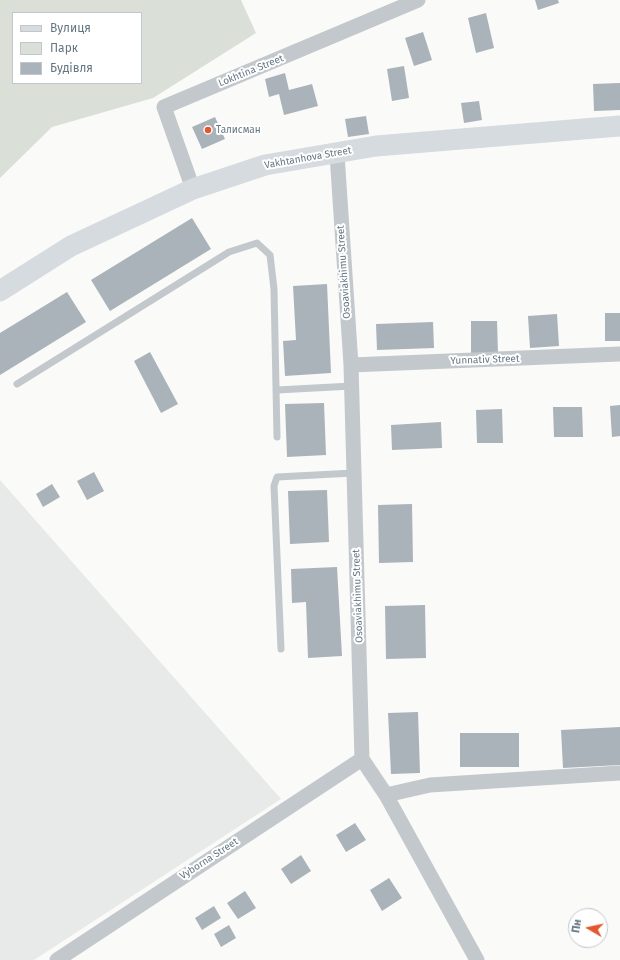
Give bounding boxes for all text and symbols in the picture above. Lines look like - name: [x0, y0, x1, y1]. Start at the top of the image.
- legend: [12, 12, 142, 84]
- text: Вулиця: [50, 21, 91, 35]
- text: Парк: [50, 41, 78, 55]
- street label: Lokhtina Street: [217, 53, 285, 89]
- text: Будівля: [50, 61, 93, 75]
- place label: Талисман: [216, 124, 261, 136]
- marker: Талисман: [203, 125, 213, 135]
- street label: Vakhtanhova Street: [264, 144, 352, 172]
- street label: Osoaviakhimu Street: [335, 225, 353, 319]
- street label: Yunnativ Street: [450, 353, 520, 367]
- street label: Osoaviakhimu Street: [350, 549, 366, 643]
- street label: Vyborna Street: [178, 836, 240, 882]
- north arrow: [568, 908, 608, 948]
- text: Пн: [569, 918, 584, 934]

